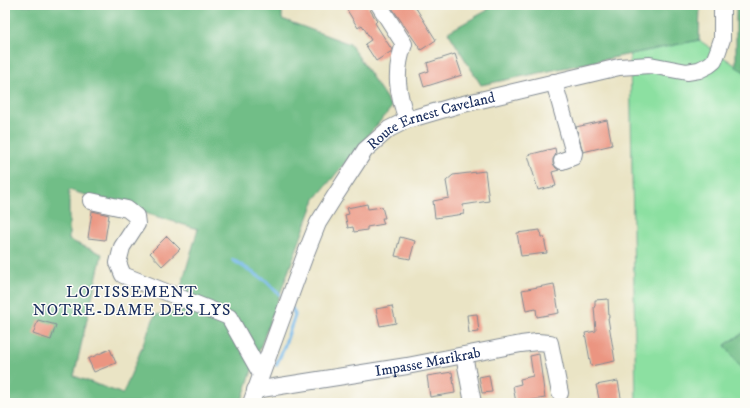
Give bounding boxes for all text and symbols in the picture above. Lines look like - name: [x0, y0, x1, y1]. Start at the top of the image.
- street label: Route Ernest Caveland: [363, 87, 497, 154]
- district label: LOTISSEMENT NOTRE-DAME DES LYS: [33, 282, 231, 320]
- street label: Impasse Marikrab: [374, 343, 482, 380]

